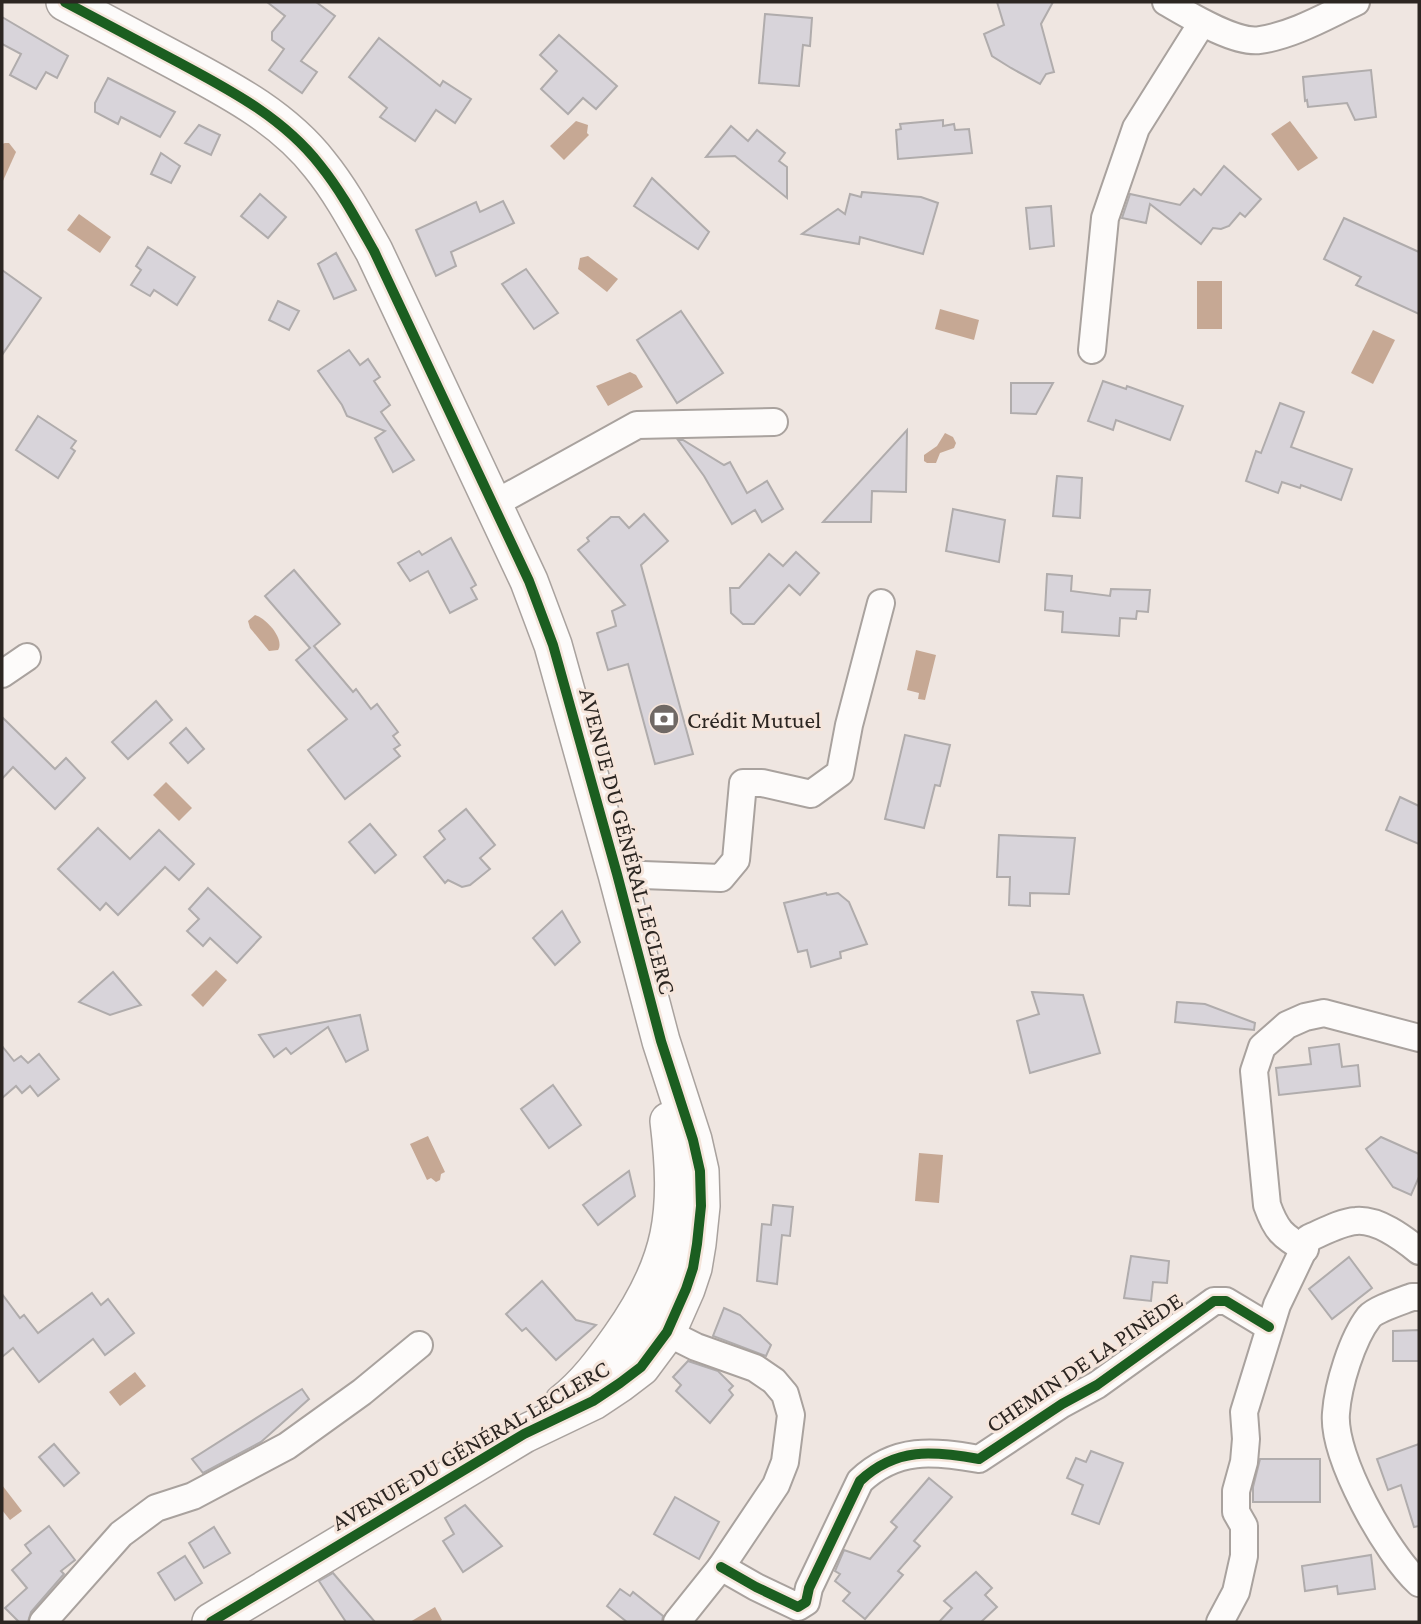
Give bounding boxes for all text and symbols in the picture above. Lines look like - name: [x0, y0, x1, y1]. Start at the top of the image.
- street label: AVENUE DU GÉNÉRAL LECLERC: [574, 685, 682, 997]
- bank icon: Crédit Mutuel: [647, 702, 681, 736]
- place label: Crédit Mutuel: [687, 706, 821, 733]
- street label: CHEMIN DE LA PINÈDE: [981, 1286, 1187, 1438]
- street label: AVENUE DU GÉNÉRAL LECLERC: [326, 1354, 614, 1536]

